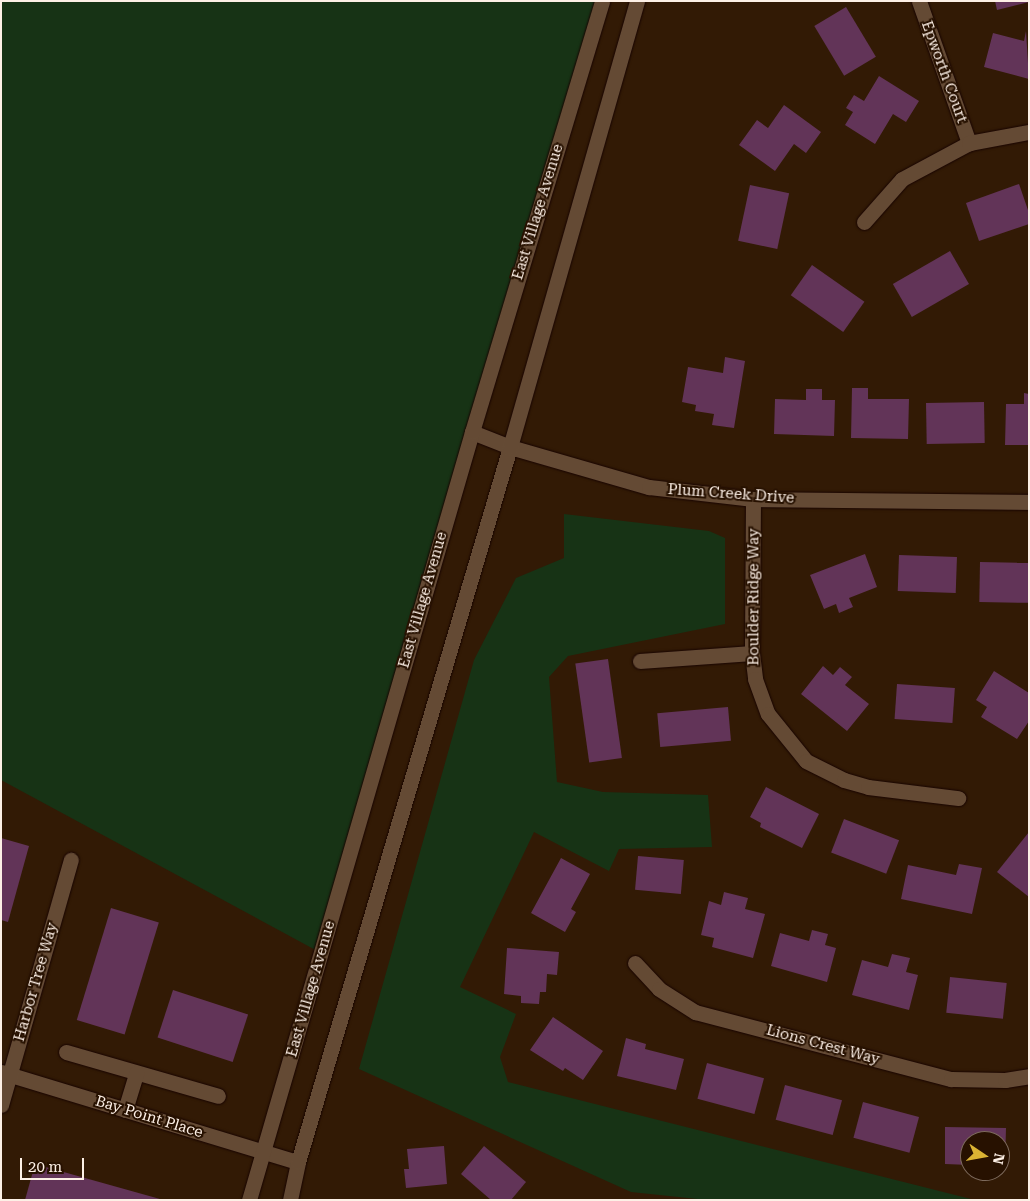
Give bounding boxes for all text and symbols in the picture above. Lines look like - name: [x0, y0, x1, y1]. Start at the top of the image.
- street label: Epworth Court: [917, 19, 971, 125]
- street label: East Village Avenue: [509, 142, 567, 282]
- street label: Plum Creek Drive: [667, 481, 795, 507]
- street label: Boulder Ridge Way: [745, 528, 763, 666]
- street label: East Village Avenue: [395, 530, 451, 670]
- street label: East Village Avenue: [283, 919, 339, 1059]
- street label: Harbor Tree Way: [10, 920, 62, 1044]
- street label: Lions Crest Way: [764, 1021, 882, 1069]
- street label: Bay Point Place: [93, 1092, 205, 1142]
- north arrow: [960, 1131, 1010, 1181]
- scale bar: [22, 1148, 86, 1180]
- text: N: [990, 1152, 1008, 1166]
- text: 20 m: [28, 1158, 62, 1176]

